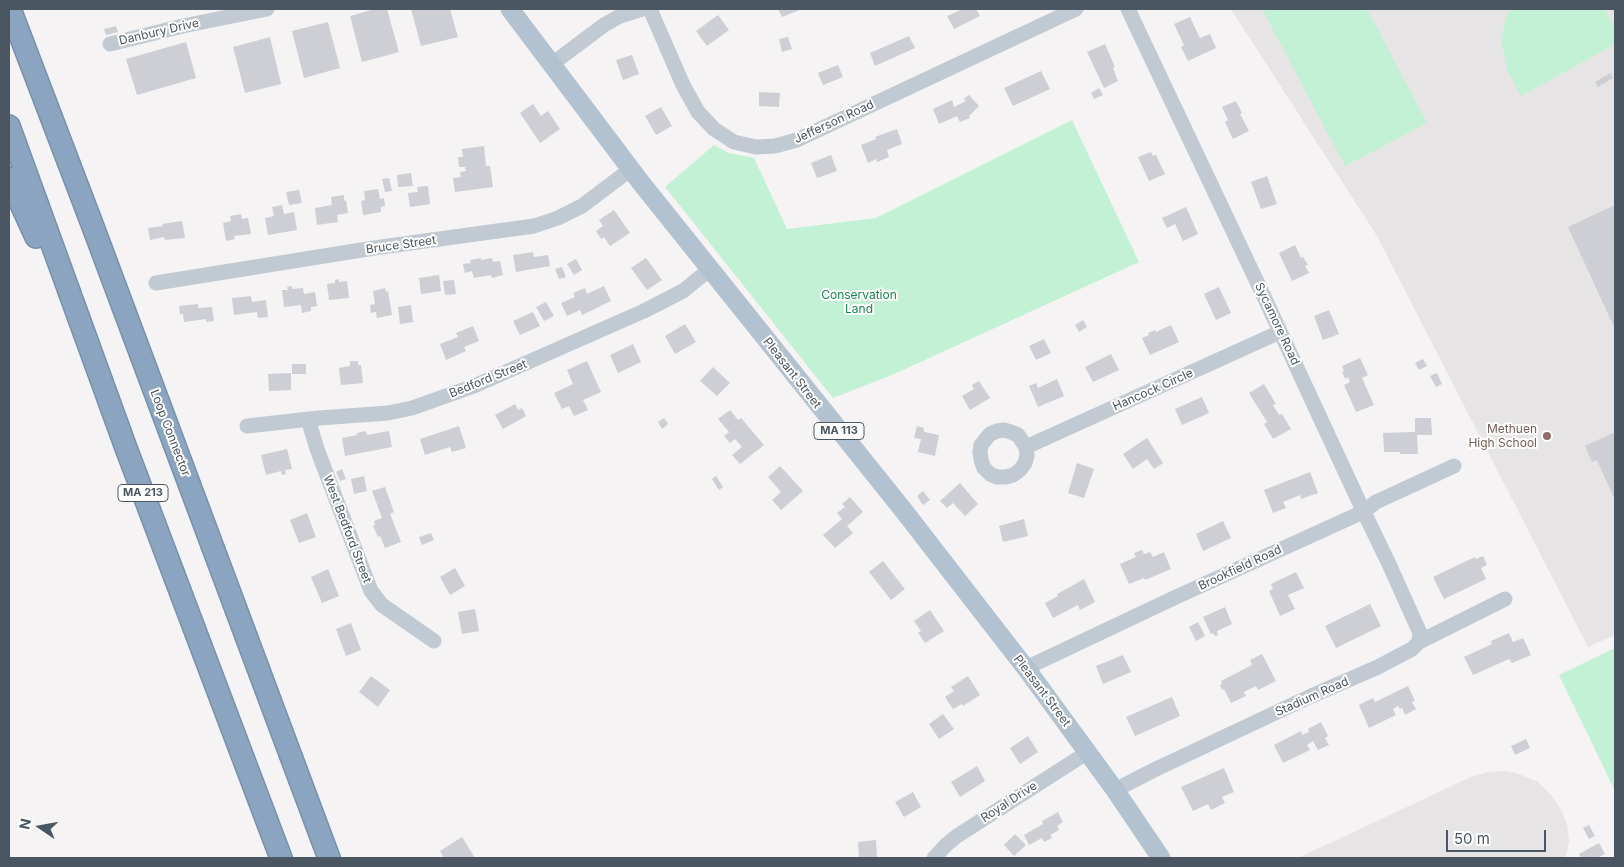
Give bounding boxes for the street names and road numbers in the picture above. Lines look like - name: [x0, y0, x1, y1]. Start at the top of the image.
- street label: Danbury Drive: [118, 16, 200, 48]
- street label: Jefferson Road: [792, 97, 876, 147]
- street label: Bruce Street: [365, 233, 437, 257]
- street label: Sycamore Road: [1252, 281, 1302, 367]
- street label: Pleasant Street: [760, 335, 824, 411]
- street label: Bedford Street: [447, 357, 529, 401]
- street label: Hancock Circle: [1111, 366, 1195, 414]
- street label: Loop Connector: [147, 388, 193, 478]
- road number: MA 113: [814, 422, 864, 440]
- street label: West Bedford Street: [320, 473, 374, 585]
- road number: MA 213: [118, 484, 168, 502]
- street label: Brookfield Road: [1196, 542, 1284, 594]
- street label: Pleasant Street: [1010, 652, 1074, 730]
- street label: Stadium Road: [1273, 674, 1351, 720]
- street label: Royal Drive: [978, 779, 1040, 825]

